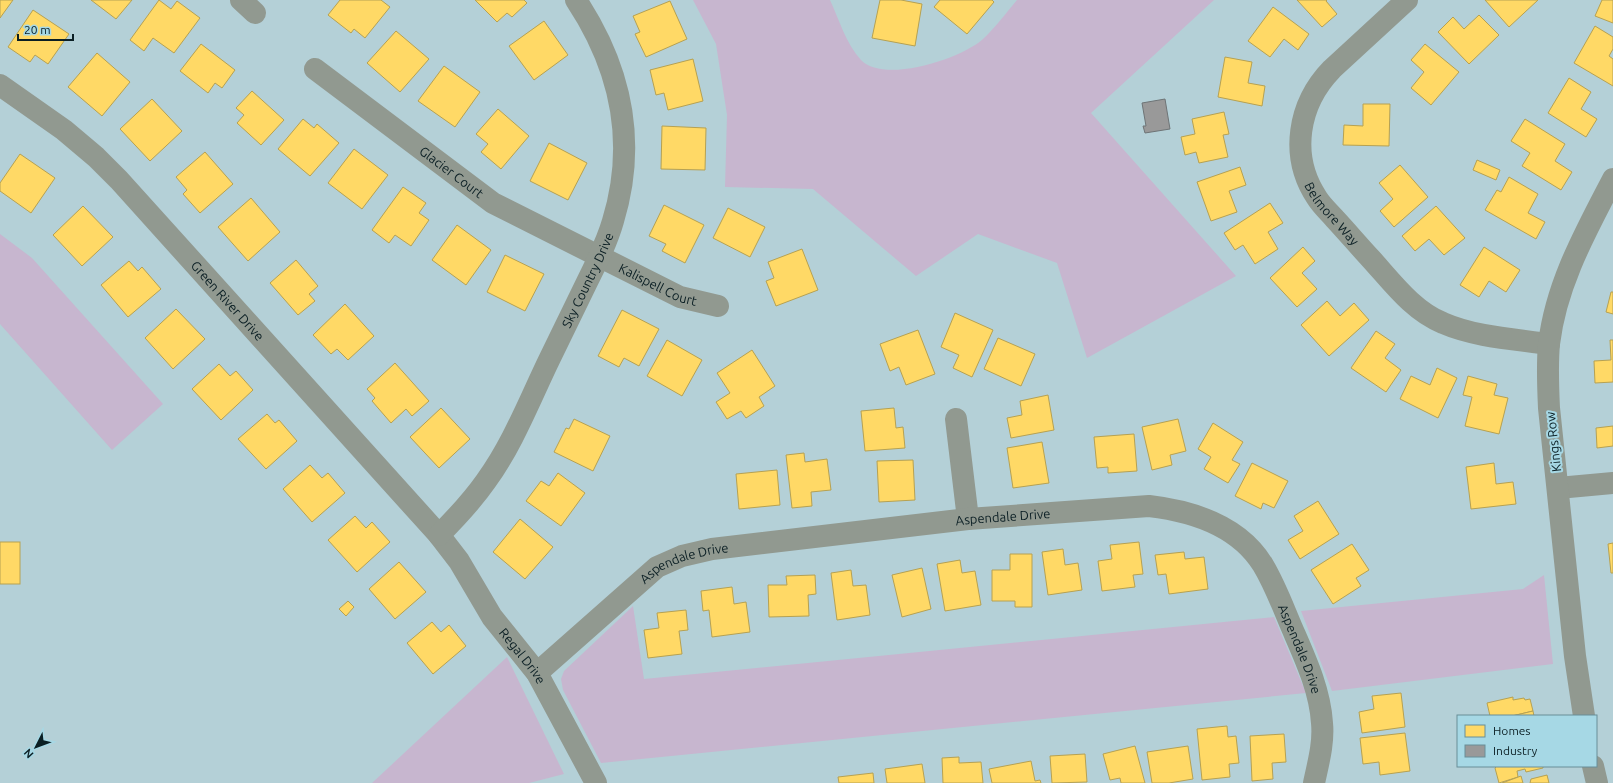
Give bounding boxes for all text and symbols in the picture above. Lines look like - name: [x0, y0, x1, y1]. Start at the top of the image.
- scale bar: [18, 16, 73, 42]
- text: 20 m: [24, 23, 51, 36]
- street label: Glacier Court: [417, 143, 486, 200]
- street label: Belmore Way: [1302, 180, 1362, 248]
- street label: Sky Country Drive: [559, 231, 616, 330]
- street label: Green River Drive: [188, 258, 267, 343]
- street label: Kalispell Court: [617, 261, 698, 308]
- street label: Kings Row: [1543, 411, 1563, 473]
- street label: Aspendale Drive: [955, 506, 1051, 527]
- street label: Aspendale Drive: [637, 540, 729, 586]
- street label: Aspendale Drive: [1276, 602, 1324, 695]
- street label: Regal Drive: [497, 625, 548, 686]
- legend: [1457, 715, 1597, 767]
- text: Homes: [1493, 724, 1531, 737]
- north arrow: [16, 727, 56, 767]
- text: Industry: [1493, 744, 1538, 757]
- text: N: [21, 747, 36, 761]

